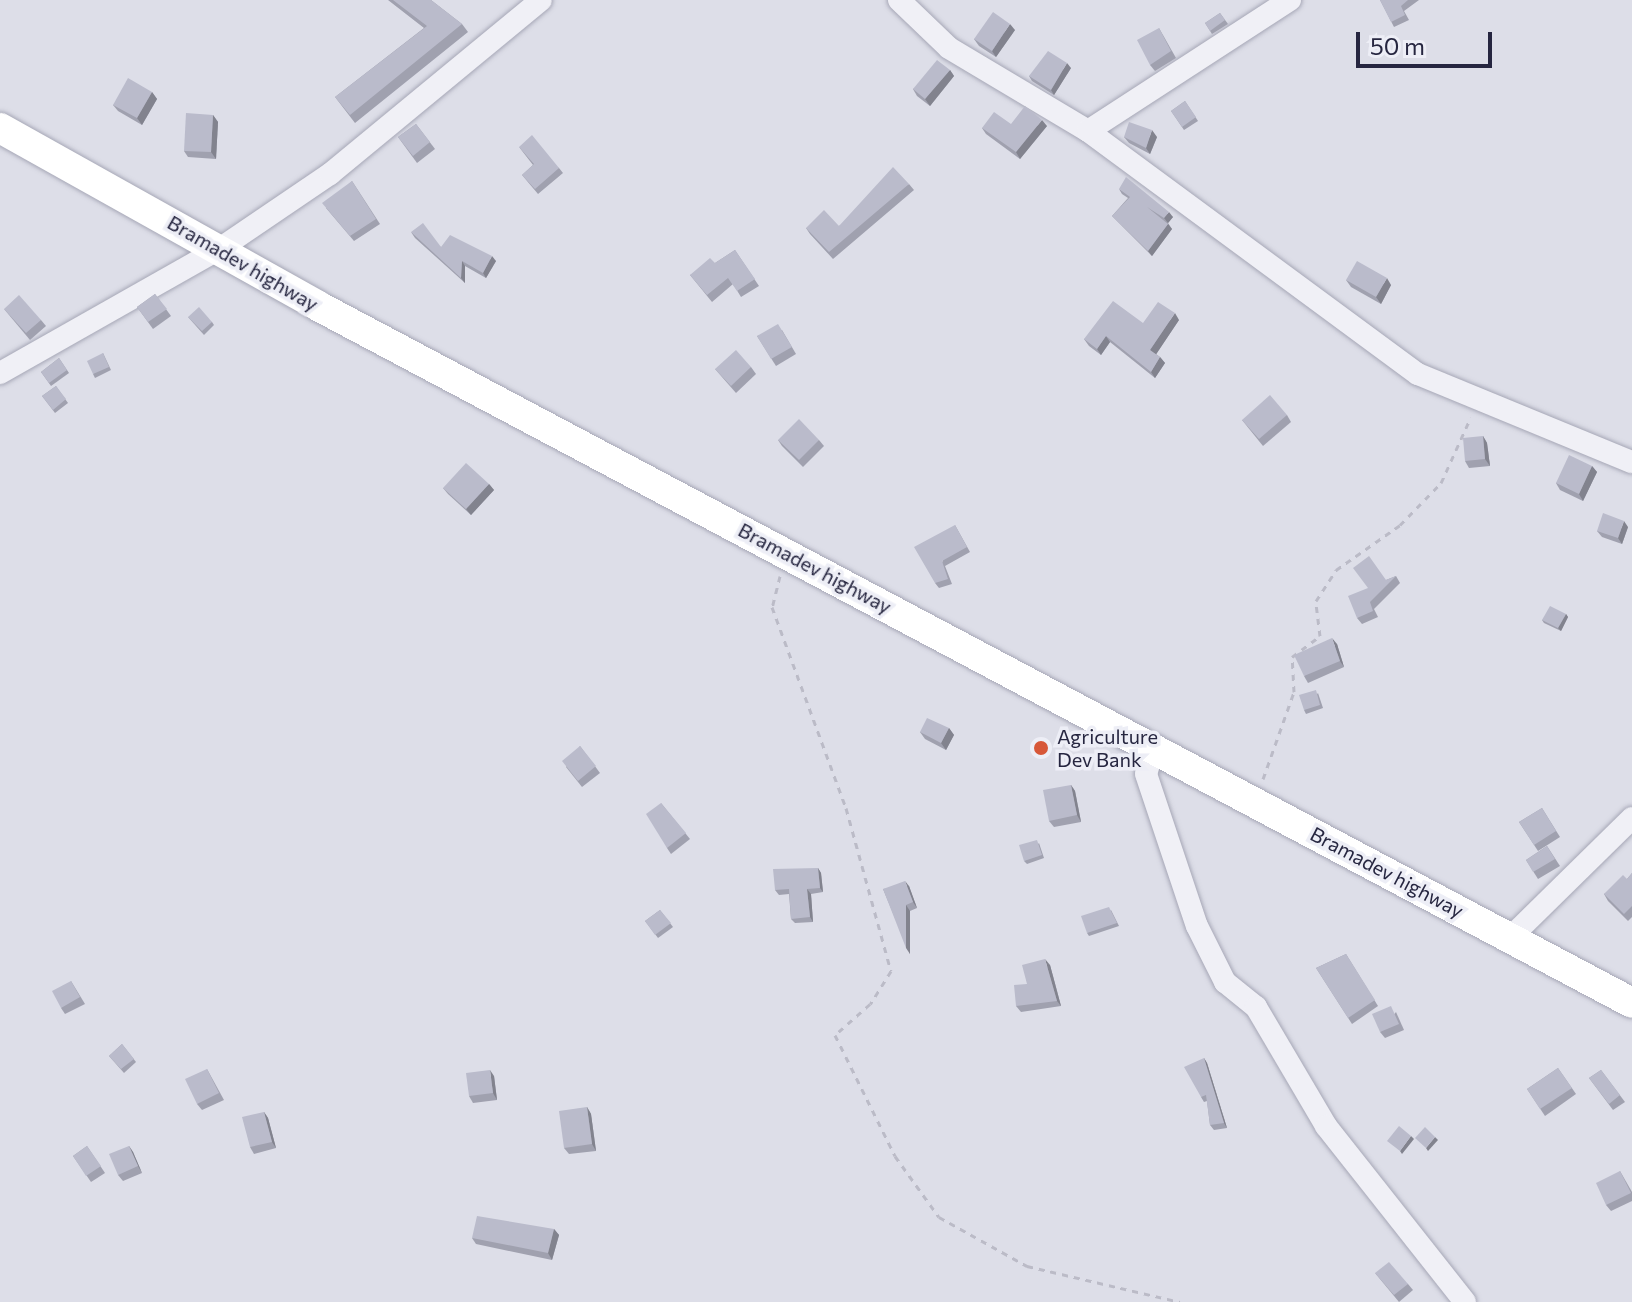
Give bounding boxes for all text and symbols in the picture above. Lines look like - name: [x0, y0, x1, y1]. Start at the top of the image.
- scale bar: [1360, 16, 1496, 66]
- text: 50 m: [1370, 31, 1425, 60]
- street label: Bramadev highway: [163, 210, 323, 316]
- street label: Bramadev highway: [734, 517, 896, 619]
- place label: Agriculture Dev Bank: [1057, 724, 1158, 771]
- marker: Agriculture Dev Bank: [1032, 739, 1050, 757]
- street label: Bramadev highway: [1306, 821, 1468, 923]

